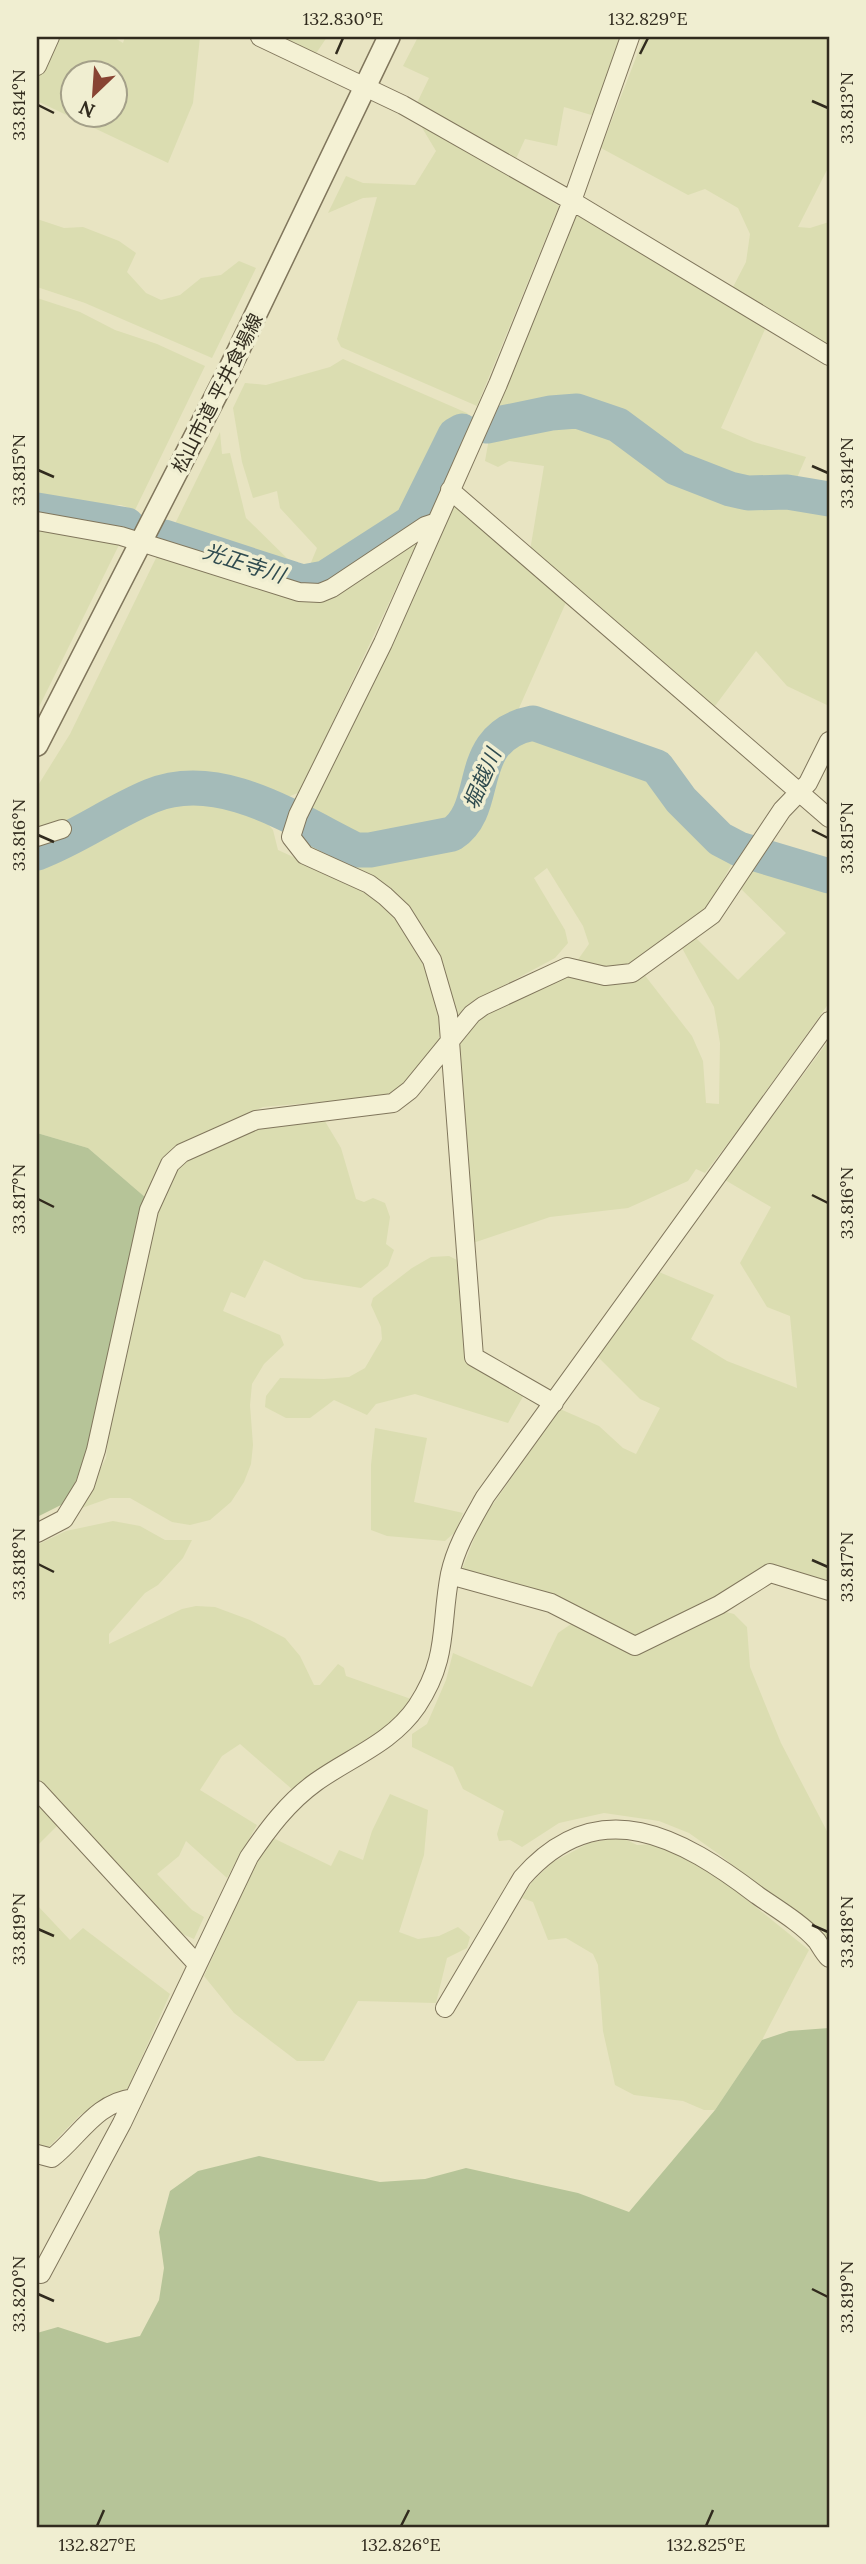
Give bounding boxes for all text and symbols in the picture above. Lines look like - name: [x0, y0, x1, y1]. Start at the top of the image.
- text: 132.830°E: [303, 7, 383, 30]
- text: 132.829°E: [608, 7, 688, 30]
- north arrow: [60, 60, 130, 130]
- text: 33.814°N: [7, 69, 30, 141]
- text: 33.813°N: [835, 72, 858, 144]
- text: N: [75, 95, 99, 123]
- street label: 松山市道 平井食場線: [166, 309, 268, 477]
- text: 33.815°N: [7, 434, 30, 506]
- text: 33.814°N: [835, 437, 858, 509]
- water label: 光正寺川: [200, 537, 290, 589]
- water label: 堀越川: [457, 743, 508, 813]
- text: 33.816°N: [7, 799, 30, 871]
- text: 33.815°N: [835, 802, 858, 874]
- text: 33.817°N: [7, 1164, 30, 1234]
- text: 33.816°N: [835, 1167, 858, 1239]
- text: 33.818°N: [7, 1528, 30, 1600]
- text: 33.817°N: [835, 1532, 858, 1602]
- text: 33.819°N: [7, 1893, 30, 1965]
- text: 33.818°N: [835, 1896, 858, 1968]
- text: 33.820°N: [7, 2256, 30, 2332]
- text: 33.819°N: [835, 2261, 858, 2333]
- text: 132.827°E: [58, 2533, 136, 2556]
- text: 132.826°E: [361, 2533, 441, 2556]
- text: 132.825°E: [667, 2533, 745, 2556]

